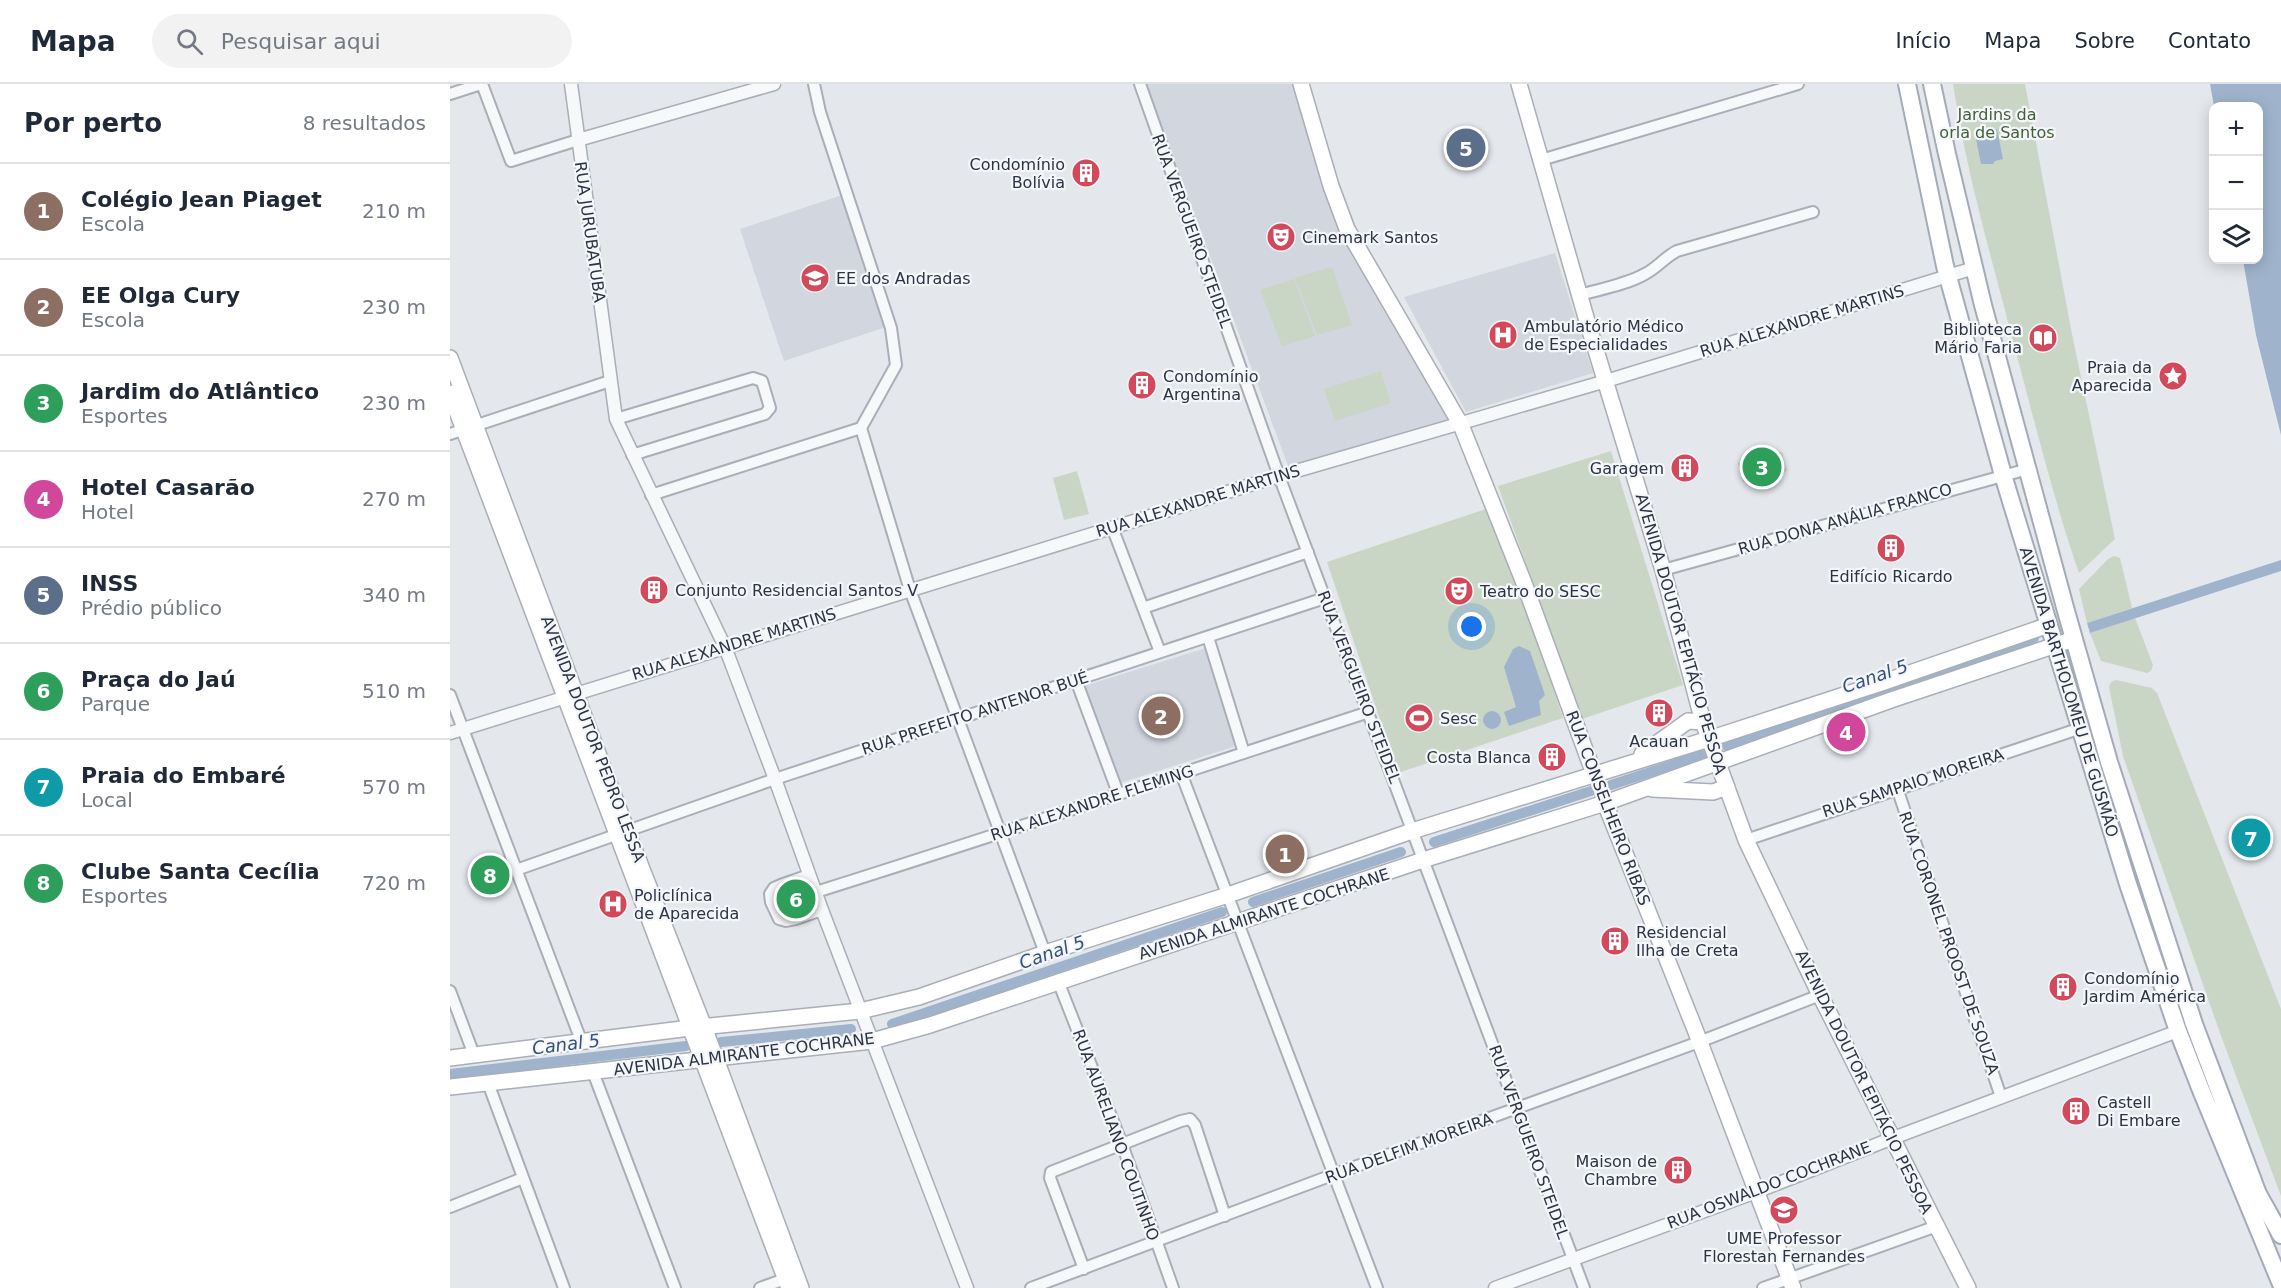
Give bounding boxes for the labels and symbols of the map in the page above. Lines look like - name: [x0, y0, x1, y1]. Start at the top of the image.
- park label: Jardins da orla de Santos: [1939, 105, 2055, 142]
- pin: 5: [1446, 126, 1486, 170]
- street label: RUA VERGUEIRO STEIDEL: [1148, 131, 1236, 331]
- place label: Condomínio Bolívia: [970, 155, 1065, 192]
- building icon: Condomínio Bolívia: [1070, 157, 1102, 189]
- street label: RUA JURUBATUBA: [571, 160, 609, 304]
- theatre icon: Cinemark Santos: [1265, 221, 1297, 253]
- place label: Cinemark Santos: [1302, 228, 1438, 247]
- school or university icon: EE dos Andradas: [799, 262, 831, 294]
- place label: EE dos Andradas: [836, 269, 971, 288]
- street label: RUA ALEXANDRE MARTINS: [1698, 281, 1906, 361]
- place label: Ambulatório Médico de Especialidades: [1524, 317, 1684, 354]
- hospital icon: Ambulatório Médico de Especialidades: [1487, 319, 1519, 351]
- place label: Biblioteca Mário Faria: [1934, 320, 2022, 357]
- library icon: Biblioteca Mário Faria: [2027, 322, 2059, 354]
- place label: Praia da Aparecida: [2072, 358, 2152, 395]
- place icon: Praia da Aparecida: [2157, 360, 2189, 392]
- place label: Condomínio Argentina: [1163, 367, 1258, 404]
- building icon: Condomínio Argentina: [1126, 369, 1158, 401]
- pin: 3: [1742, 444, 1782, 490]
- building icon: Garagem: [1669, 452, 1701, 484]
- place label: Garagem: [1590, 459, 1664, 478]
- street label: RUA ALEXANDRE MARTINS: [1094, 461, 1302, 541]
- street label: RUA DONA ANÁLIA FRANCO: [1736, 479, 1954, 559]
- street label: AVENIDA DOUTOR EPITÁCIO PESSOA: [1632, 491, 1730, 777]
- building icon: Edifício Ricardo: [1875, 532, 1907, 564]
- street label: AVENIDA BARTHOLOMEU DE GUSMÃO: [2016, 545, 2122, 839]
- place label: Edifício Ricardo: [1829, 567, 1953, 586]
- building icon: Conjunto Residencial Santos V: [638, 574, 670, 606]
- theatre icon: Teatro do SESC: [1443, 575, 1475, 607]
- place label: Conjunto Residencial Santos V: [675, 581, 918, 600]
- place label: Teatro do SESC: [1479, 582, 1601, 601]
- street label: RUA VERGUEIRO STEIDEL: [1313, 588, 1405, 786]
- street label: RUA ALEXANDRE MARTINS: [630, 604, 838, 684]
- your location: [1457, 612, 1486, 641]
- street label: AVENIDA DOUTOR PEDRO LESSA: [537, 613, 649, 865]
- water label: Canal 5: [1839, 655, 1911, 697]
- street label: RUA PREFEITO ANTENOR BUÉ: [859, 667, 1091, 759]
- pin: 2: [1142, 694, 1180, 738]
- building icon: Acauan: [1643, 697, 1675, 729]
- sports icon: Sesc: [1403, 702, 1435, 734]
- street label: RUA CONSELHEIRO RIBAS: [1562, 708, 1654, 908]
- place label: Sesc: [1440, 709, 1477, 728]
- pin: 4: [1826, 710, 1866, 754]
- place label: Acauan: [1629, 732, 1689, 751]
- building icon: Costa Blanca: [1536, 741, 1568, 773]
- street label: RUA SAMPAIO MOREIRA: [1820, 745, 2006, 821]
- place label: Costa Blanca: [1427, 748, 1531, 767]
- street label: RUA ALEXANDRE FLEMING: [988, 761, 1196, 845]
- street label: RUA CORONEL PROOST DE SOUZA: [1895, 809, 2003, 1077]
- pin: 7: [2232, 816, 2270, 861]
- pin: 1: [1266, 832, 1304, 876]
- pin: 8: [470, 852, 510, 898]
- street label: AVENIDA ALMIRANTE COCHRANE: [1136, 864, 1392, 964]
- pin: 6: [776, 876, 816, 922]
- place label: Policlínica de Aparecida: [634, 886, 739, 923]
- hospital icon: Policlínica de Aparecida: [597, 888, 629, 920]
- place label: Residencial Ilha de Creta: [1636, 923, 1739, 960]
- building icon: Residencial Ilha de Creta: [1599, 925, 1631, 957]
- water label: Canal 5: [1016, 931, 1088, 973]
- street label: AVENIDA DOUTOR EPITÁCIO PESSOA: [1792, 947, 1936, 1217]
- place label: Condomínio Jardim América: [2083, 969, 2206, 1006]
- building icon: Condomínio Jardim América: [2047, 971, 2079, 1003]
- street label: RUA AURELIANO COUTINHO: [1069, 1027, 1163, 1243]
- water label: Canal 5: [531, 1029, 601, 1059]
- street label: AVENIDA ALMIRANTE COCHRANE: [612, 1029, 876, 1079]
- street label: RUA VERGUEIRO STEIDEL: [1485, 1042, 1573, 1242]
- place label: Castell Di Embare: [2097, 1093, 2181, 1130]
- building icon: Castell Di Embare: [2060, 1095, 2092, 1127]
- street label: RUA DELFIM MOREIRA: [1323, 1109, 1495, 1187]
- street label: RUA OSWALDO COCHRANE: [1664, 1137, 1874, 1233]
- place label: Maison de Chambre: [1576, 1152, 1657, 1189]
- building icon: Maison de Chambre: [1662, 1154, 1694, 1186]
- school or university icon: UME Professor Florestan Fernandes: [1768, 1194, 1800, 1226]
- place label: UME Professor Florestan Fernandes: [1703, 1229, 1865, 1266]

